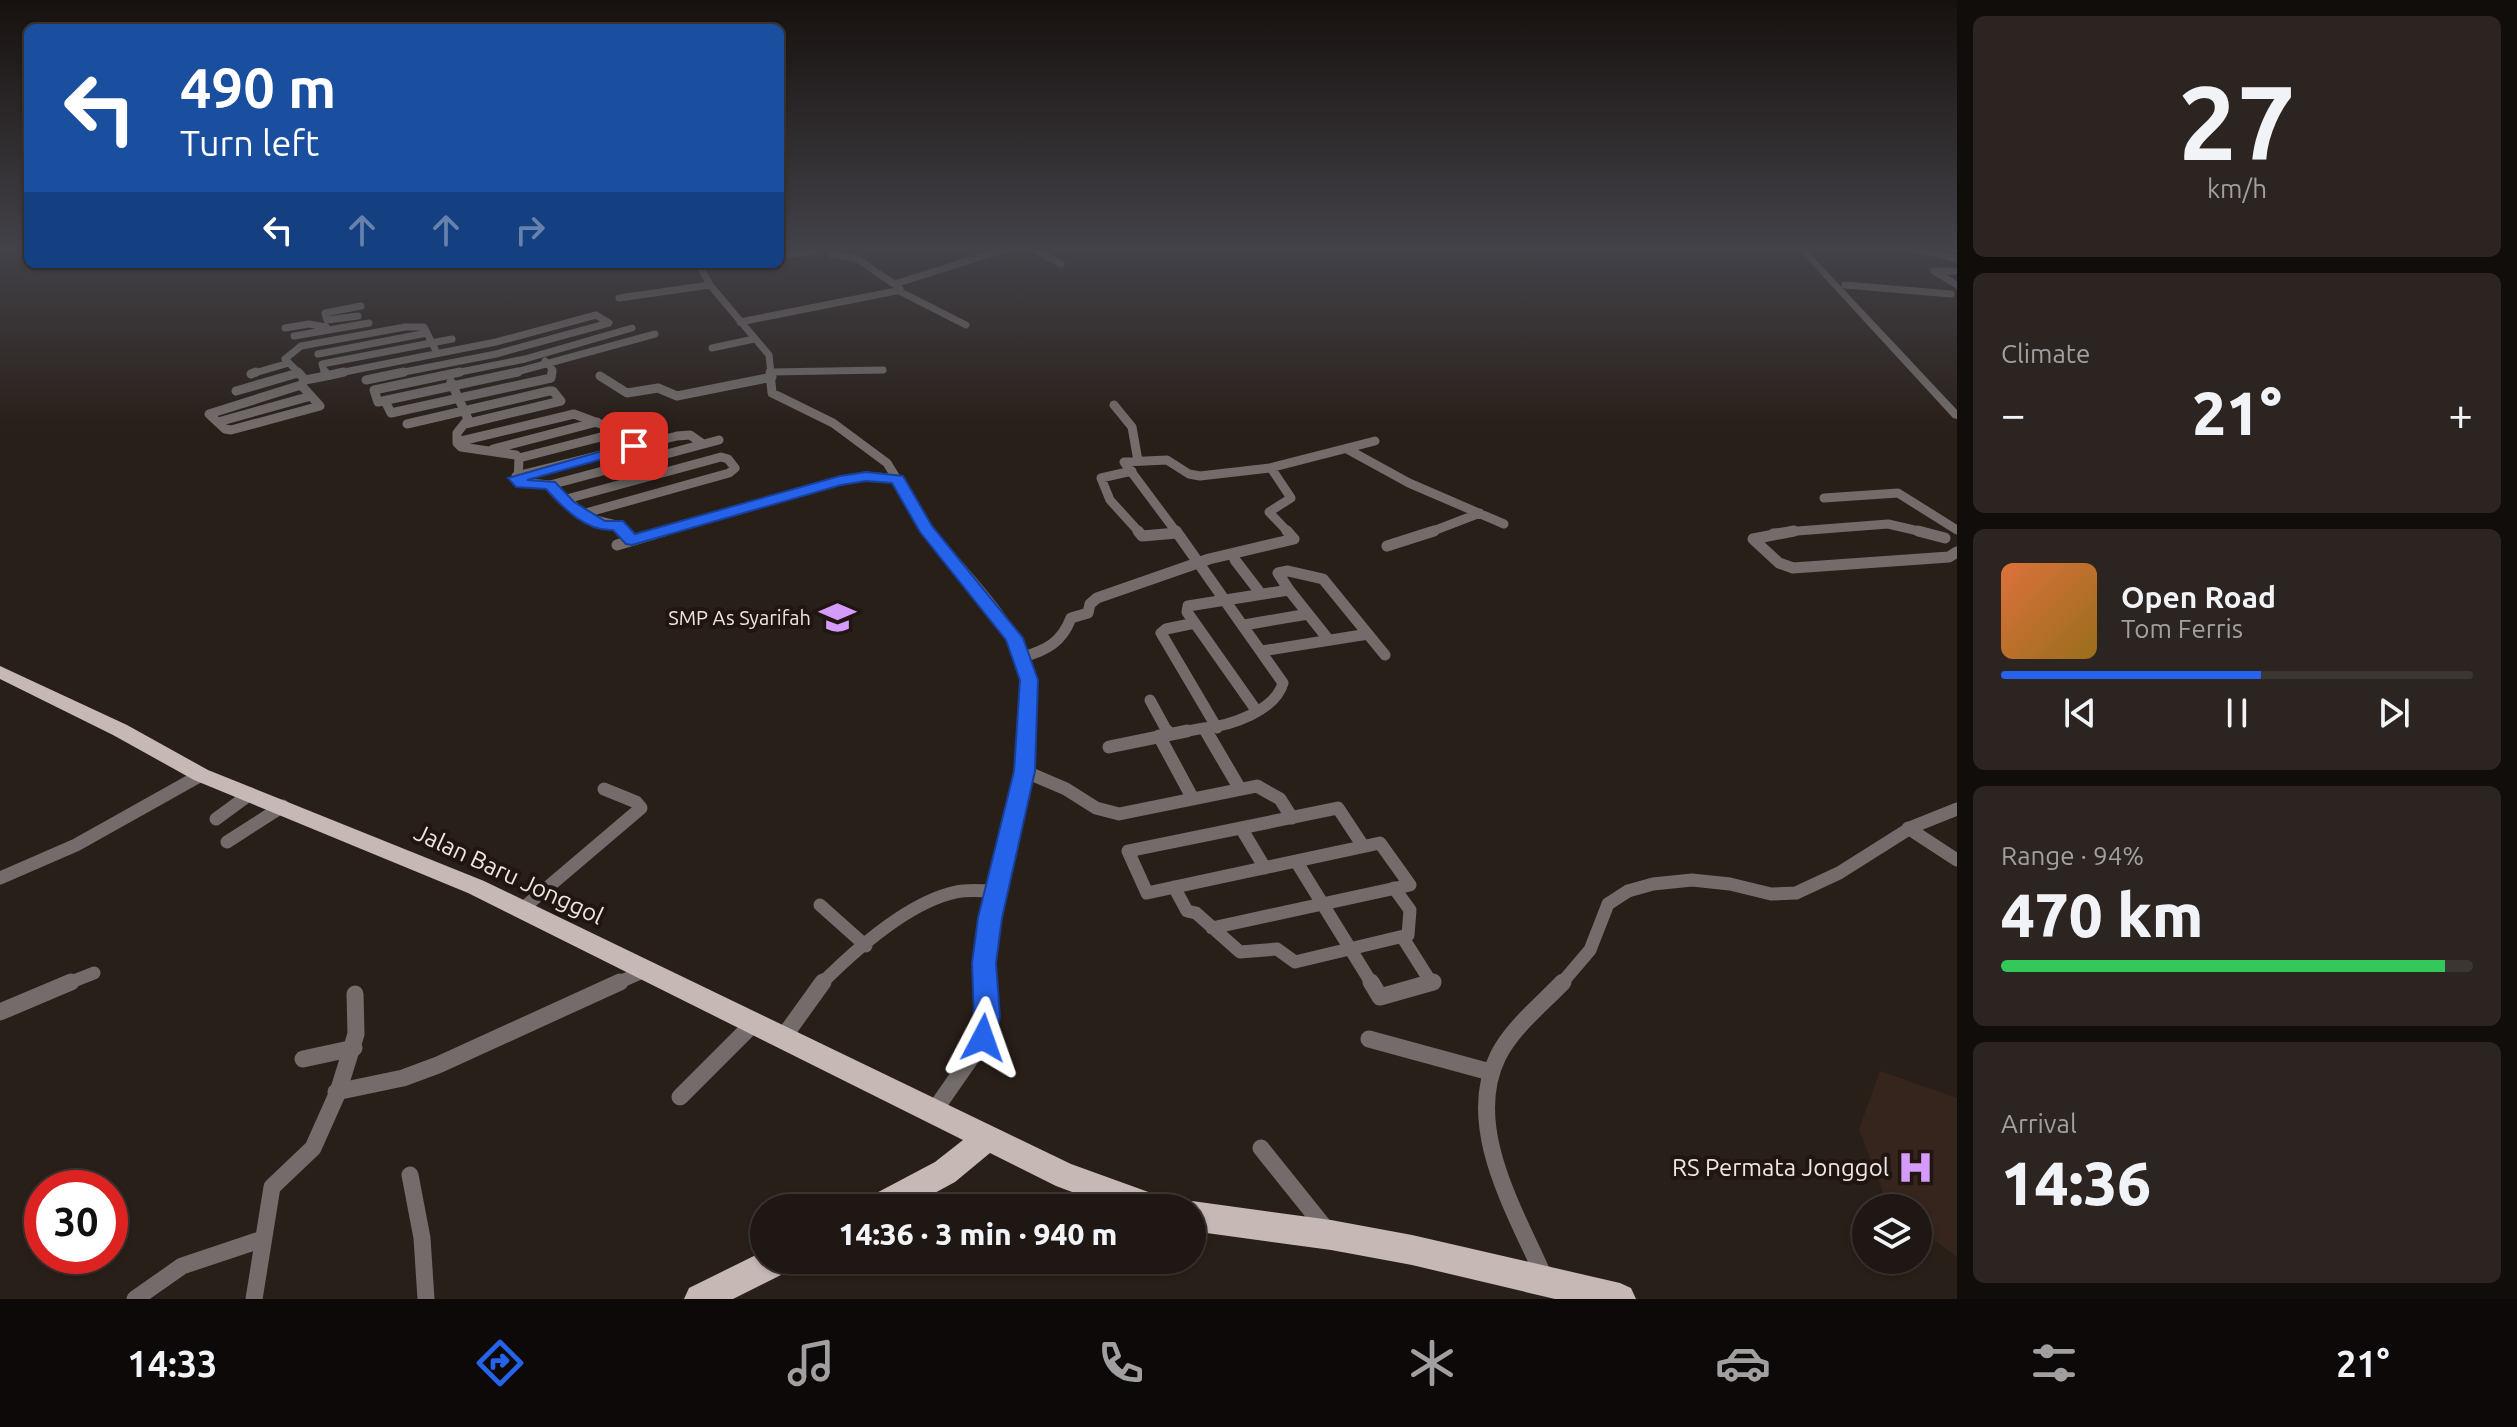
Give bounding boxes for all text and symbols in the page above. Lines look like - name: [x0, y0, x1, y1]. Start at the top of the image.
- icon: left: [48, 56, 152, 160]
- text: 490 m: [180, 56, 336, 119]
- text: 27: [2178, 63, 2296, 180]
- text: Turn left: [180, 122, 319, 163]
- text: km/h: [2207, 174, 2267, 203]
- icon: left: [256, 208, 300, 252]
- icon: ahead: [340, 208, 384, 252]
- icon: ahead: [424, 208, 468, 252]
- icon: right: [508, 208, 552, 252]
- text: Climate: [2001, 339, 2090, 368]
- text: 21°: [2192, 379, 2282, 446]
- text: −: [2001, 389, 2026, 438]
- text: +: [2448, 389, 2473, 438]
- pin: [600, 412, 668, 480]
- icon: arrive: [612, 424, 656, 468]
- text: Open Road: [2121, 580, 2276, 614]
- school or university icon: SMP As Syarifah: [818, 598, 856, 636]
- place label: SMP As Syarifah: [668, 606, 811, 629]
- text: Tom Ferris: [2121, 614, 2243, 643]
- icon: previous: [2058, 691, 2102, 735]
- icon: pause: [2215, 691, 2259, 735]
- icon: next: [2372, 691, 2416, 735]
- street label: Jalan Baru Jonggol: [410, 818, 608, 930]
- text: Range · 94%: [2001, 841, 2144, 870]
- text: 470 km: [2001, 881, 2203, 948]
- position arrow: [941, 996, 1025, 1080]
- text: Arrival: [2001, 1109, 2077, 1138]
- hospital icon: RS Permata Jonggol: [1896, 1148, 1934, 1186]
- text: 14:36: [2001, 1149, 2151, 1216]
- place label: RS Permata Jonggol: [1672, 1154, 1889, 1181]
- speed limit sign: 30: [24, 1170, 128, 1274]
- map controls: [1852, 1194, 1932, 1274]
- button: layers: [1852, 1194, 1932, 1274]
- text: 14:36 · 3 min · 940 m: [839, 1217, 1117, 1251]
- icon: directions: [472, 1335, 528, 1391]
- icon: music: [783, 1335, 839, 1391]
- icon: phone: [1093, 1335, 1149, 1391]
- icon: climate: [1404, 1335, 1460, 1391]
- icon: car: [1715, 1335, 1771, 1391]
- icon: filters: [2026, 1335, 2082, 1391]
- text: 14:33: [127, 1343, 217, 1384]
- text: 21°: [2336, 1343, 2390, 1384]

